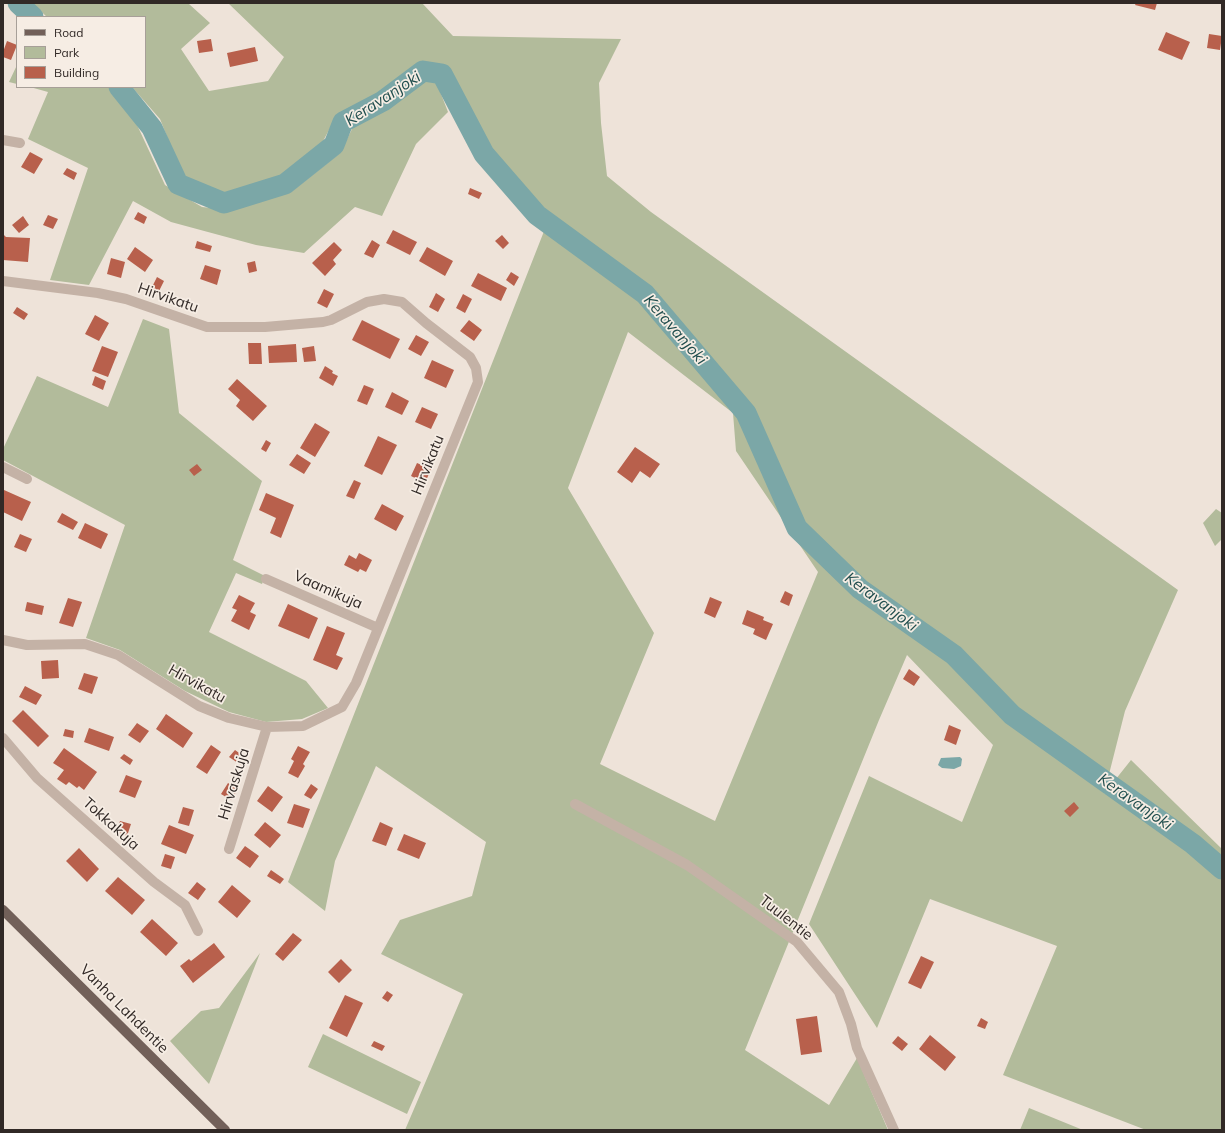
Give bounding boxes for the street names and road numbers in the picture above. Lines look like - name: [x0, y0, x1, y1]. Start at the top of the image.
- street label: Hirvikatu: [135, 279, 201, 317]
- street label: Hirvikatu: [408, 432, 448, 498]
- street label: Vaamikuja: [291, 567, 365, 613]
- street label: Hirvikatu: [165, 661, 229, 707]
- street label: Hirvaskuja: [215, 746, 253, 822]
- street label: Tokkakuja: [79, 794, 143, 854]
- street label: Tuulentie: [756, 892, 816, 944]
- street label: Vanha Lahdentie: [76, 961, 172, 1057]

